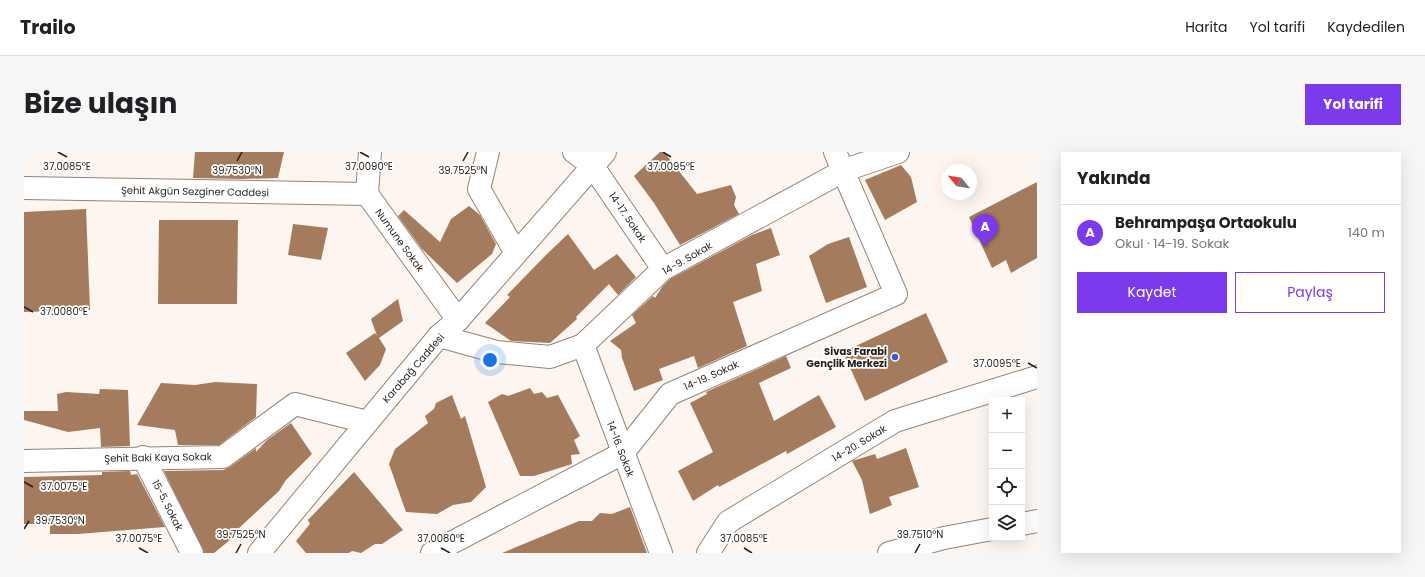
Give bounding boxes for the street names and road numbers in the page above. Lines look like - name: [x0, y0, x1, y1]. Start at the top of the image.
- street label: Şehit Akgün Sezginer Caddesi: [121, 183, 269, 200]
- street label: 14-17. Sokak: [605, 189, 650, 246]
- street label: Numune Sokak: [372, 206, 428, 276]
- street label: 14-9. Sokak: [660, 238, 716, 279]
- street label: Karabağ Caddesi: [379, 330, 448, 406]
- street label: 14-19. Sokak: [681, 356, 742, 394]
- street label: 14-16. Sokak: [603, 419, 638, 480]
- street label: 14-20. Sokak: [829, 421, 890, 466]
- street label: Şehit Baki Kaya Sokak: [104, 449, 213, 466]
- street label: 15-5. Sokak: [148, 477, 187, 534]

